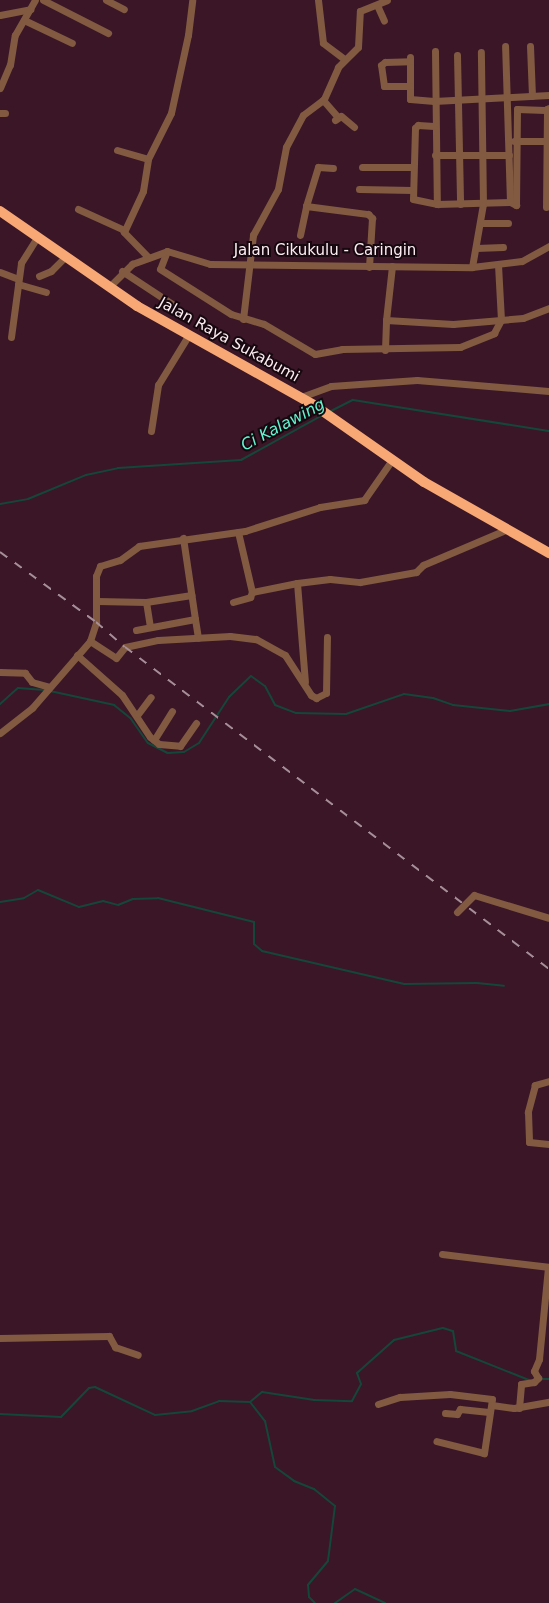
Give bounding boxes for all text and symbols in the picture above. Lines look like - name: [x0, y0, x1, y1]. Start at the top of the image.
- street label: Jalan Cikukulu - Caringin: [234, 242, 416, 260]
- street label: Jalan Raya Sukabumi: [156, 294, 302, 386]
- water label: Ci Kalawing: [238, 395, 328, 455]

